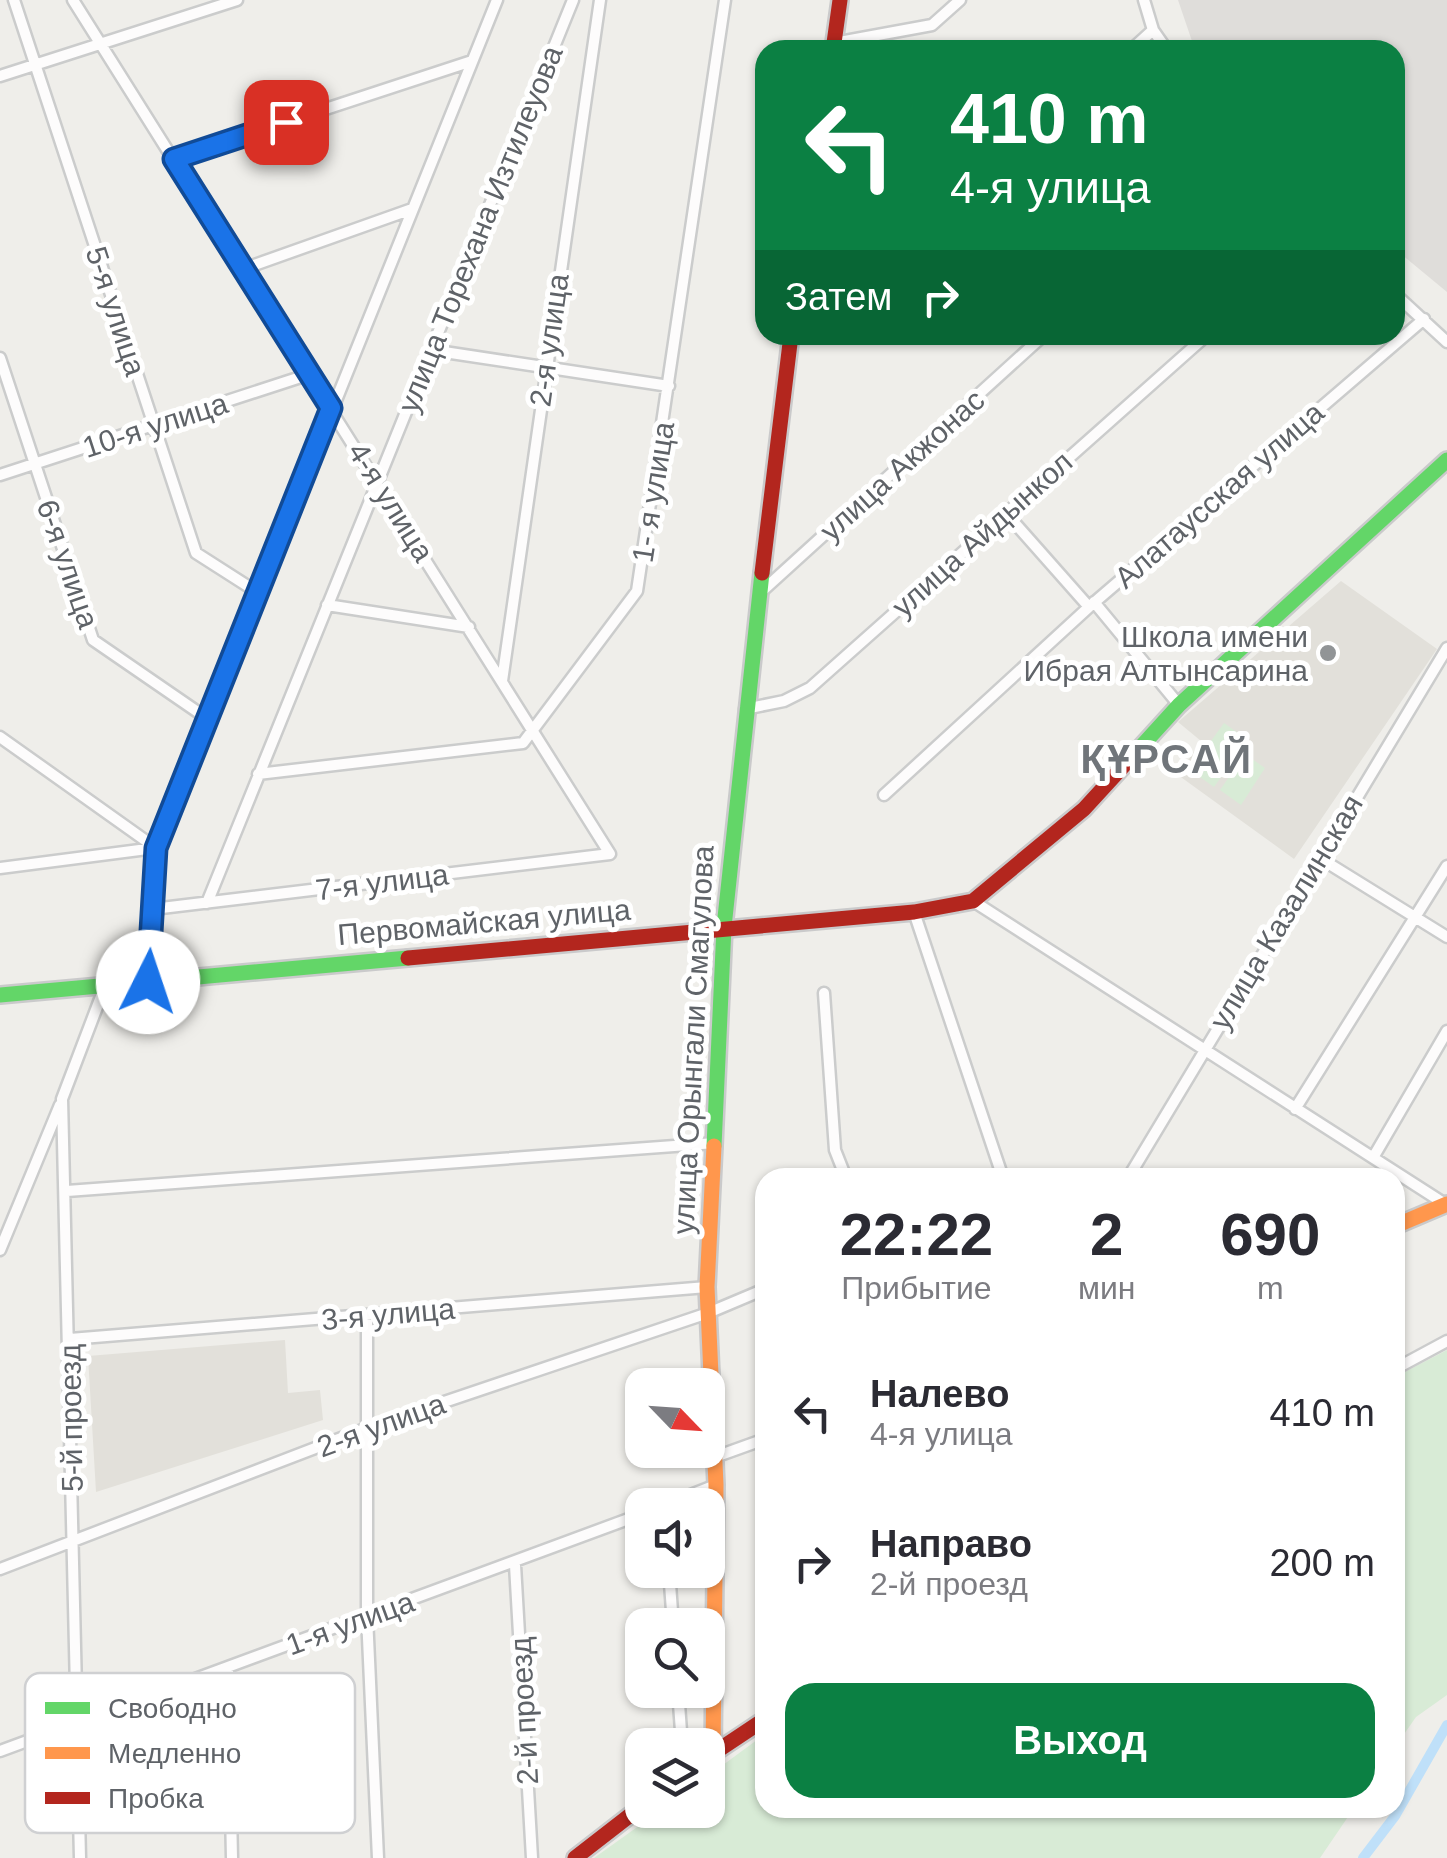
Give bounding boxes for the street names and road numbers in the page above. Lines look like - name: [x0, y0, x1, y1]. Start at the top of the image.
- street label: улица Торехана Изтилеуова: [391, 41, 569, 417]
- street label: 5-я улица: [80, 242, 152, 380]
- street label: 2-я улица: [523, 271, 575, 409]
- street label: улица Акжонас: [813, 383, 991, 547]
- street label: 10-я улица: [78, 386, 232, 464]
- street label: Алатаусская улица: [1108, 395, 1330, 595]
- street label: 1- я улица: [626, 419, 680, 565]
- street label: 4-я улица: [342, 437, 441, 568]
- street label: улица Айдынкол: [885, 445, 1079, 623]
- street label: 6-я улица: [31, 495, 105, 633]
- street label: улица Казалинская: [1203, 789, 1369, 1035]
- street label: улица Орынгали Смагулова: [666, 844, 720, 1235]
- street label: 7-я улица: [314, 857, 451, 907]
- street label: Первомайская улица: [336, 893, 632, 951]
- street label: 3-я улица: [320, 1292, 456, 1336]
- street label: 5-й проезд: [53, 1344, 89, 1492]
- street label: 2-я улица: [313, 1387, 450, 1463]
- street label: 1-я улица: [282, 1585, 419, 1661]
- street label: 2-й проезд: [504, 1636, 544, 1786]

